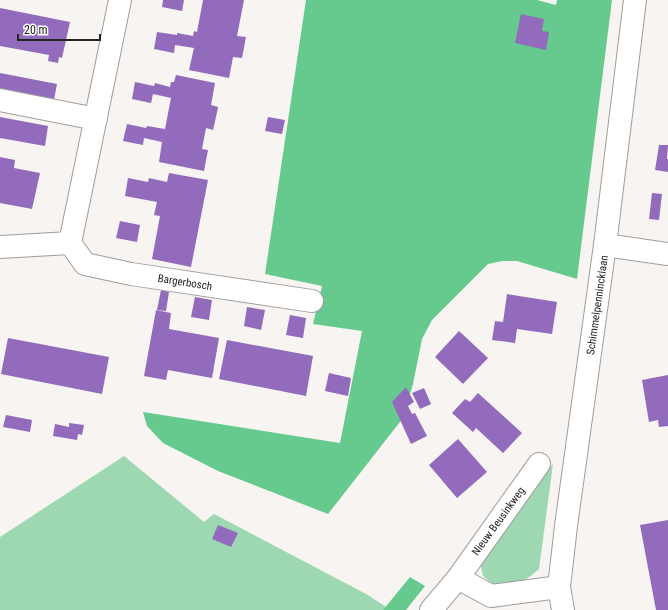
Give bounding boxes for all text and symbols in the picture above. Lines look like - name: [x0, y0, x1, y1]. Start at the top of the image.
- scale bar: [18, 16, 100, 42]
- text: 20 m: [24, 23, 48, 37]
- street label: Schimmelpennincklaan: [584, 254, 611, 356]
- street label: Bargerbosch: [157, 272, 213, 293]
- street label: Nieuw Beusinkweg: [469, 484, 528, 558]

